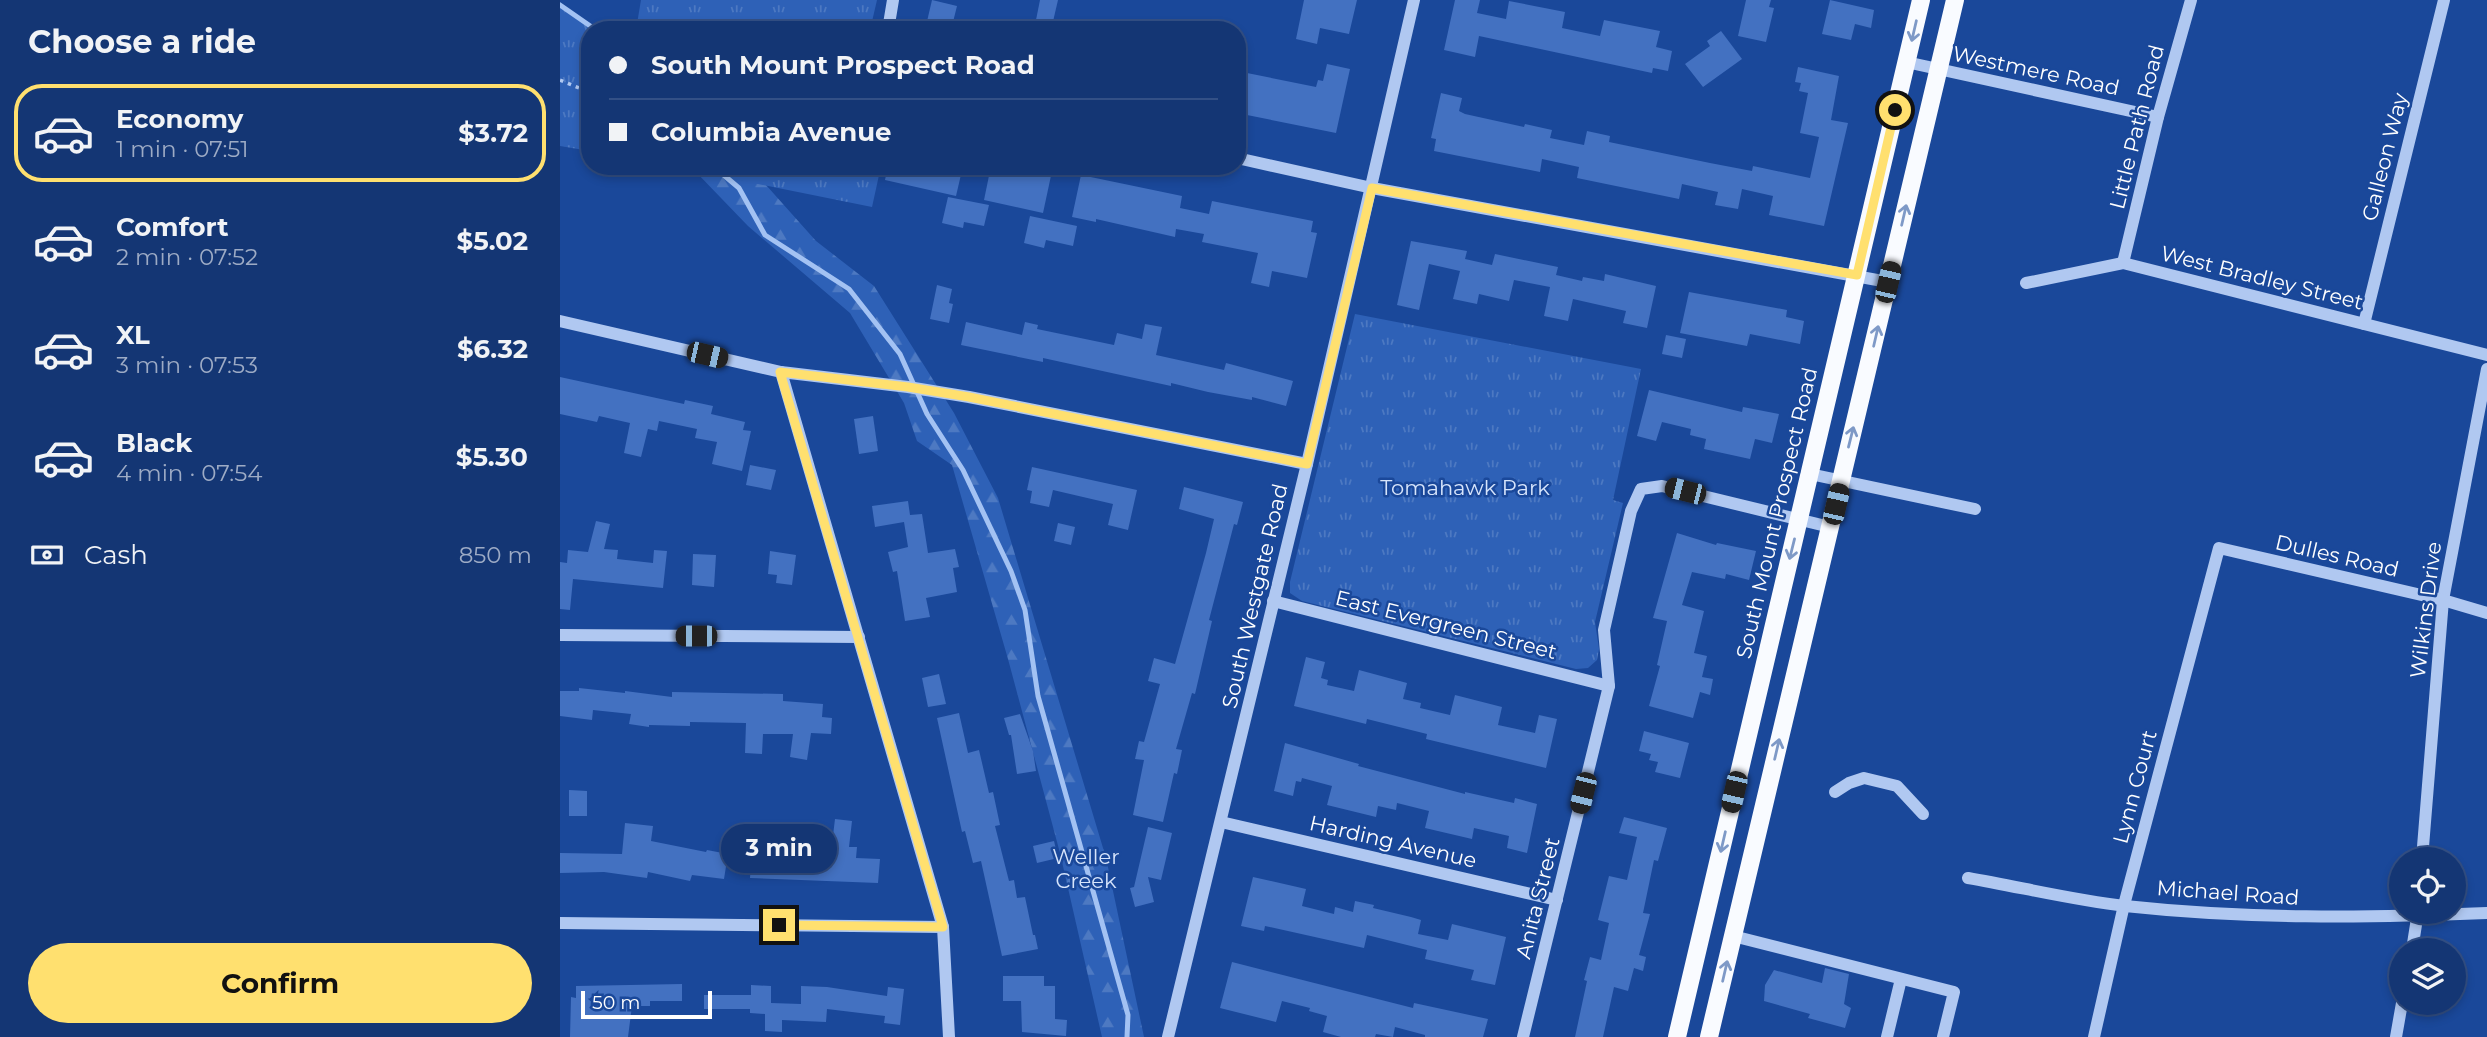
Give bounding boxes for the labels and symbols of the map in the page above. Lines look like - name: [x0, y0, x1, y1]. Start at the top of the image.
- one-way arrow: [1906, 19, 1920, 42]
- street label: Westmere Road: [1950, 41, 2122, 100]
- street label: Little Path Road: [2104, 42, 2169, 212]
- street label: Galleon Way: [2357, 90, 2413, 223]
- route start: [1879, 94, 1911, 126]
- one-way arrow: [1898, 204, 1911, 227]
- street label: West Bradley Street: [2158, 240, 2366, 315]
- car: [1874, 259, 1903, 305]
- one-way arrow: [1869, 325, 1883, 348]
- car: [685, 340, 730, 370]
- street label: South Mount Prospect Road: [1731, 365, 1822, 661]
- one-way arrow: [1845, 426, 1858, 449]
- park label: Tomahawk Park: [1380, 475, 1550, 500]
- car: [1663, 476, 1708, 506]
- street label: South Westgate Road: [1217, 481, 1293, 711]
- car: [1822, 481, 1851, 527]
- street label: Dulles Road: [2273, 529, 2401, 582]
- one-way arrow: [1785, 537, 1798, 560]
- street label: Wilkins Drive: [2405, 540, 2446, 680]
- street label: East Evergreen Street: [1333, 585, 1559, 664]
- car: [676, 626, 718, 647]
- street label: Lynn Court: [2107, 727, 2162, 846]
- one-way arrow: [1771, 738, 1785, 761]
- car: [1720, 769, 1749, 815]
- car: [1568, 770, 1599, 816]
- street label: Harding Avenue: [1307, 810, 1479, 873]
- callout: 3 min: [721, 824, 837, 872]
- one-way arrow: [1716, 830, 1729, 853]
- street label: Anita Street: [1510, 835, 1565, 961]
- park label: Weller Creek: [1052, 844, 1120, 893]
- street label: Michael Road: [2156, 875, 2300, 910]
- route end: [763, 909, 795, 941]
- one-way arrow: [1719, 960, 1732, 983]
- scale bar: [581, 988, 712, 1020]

